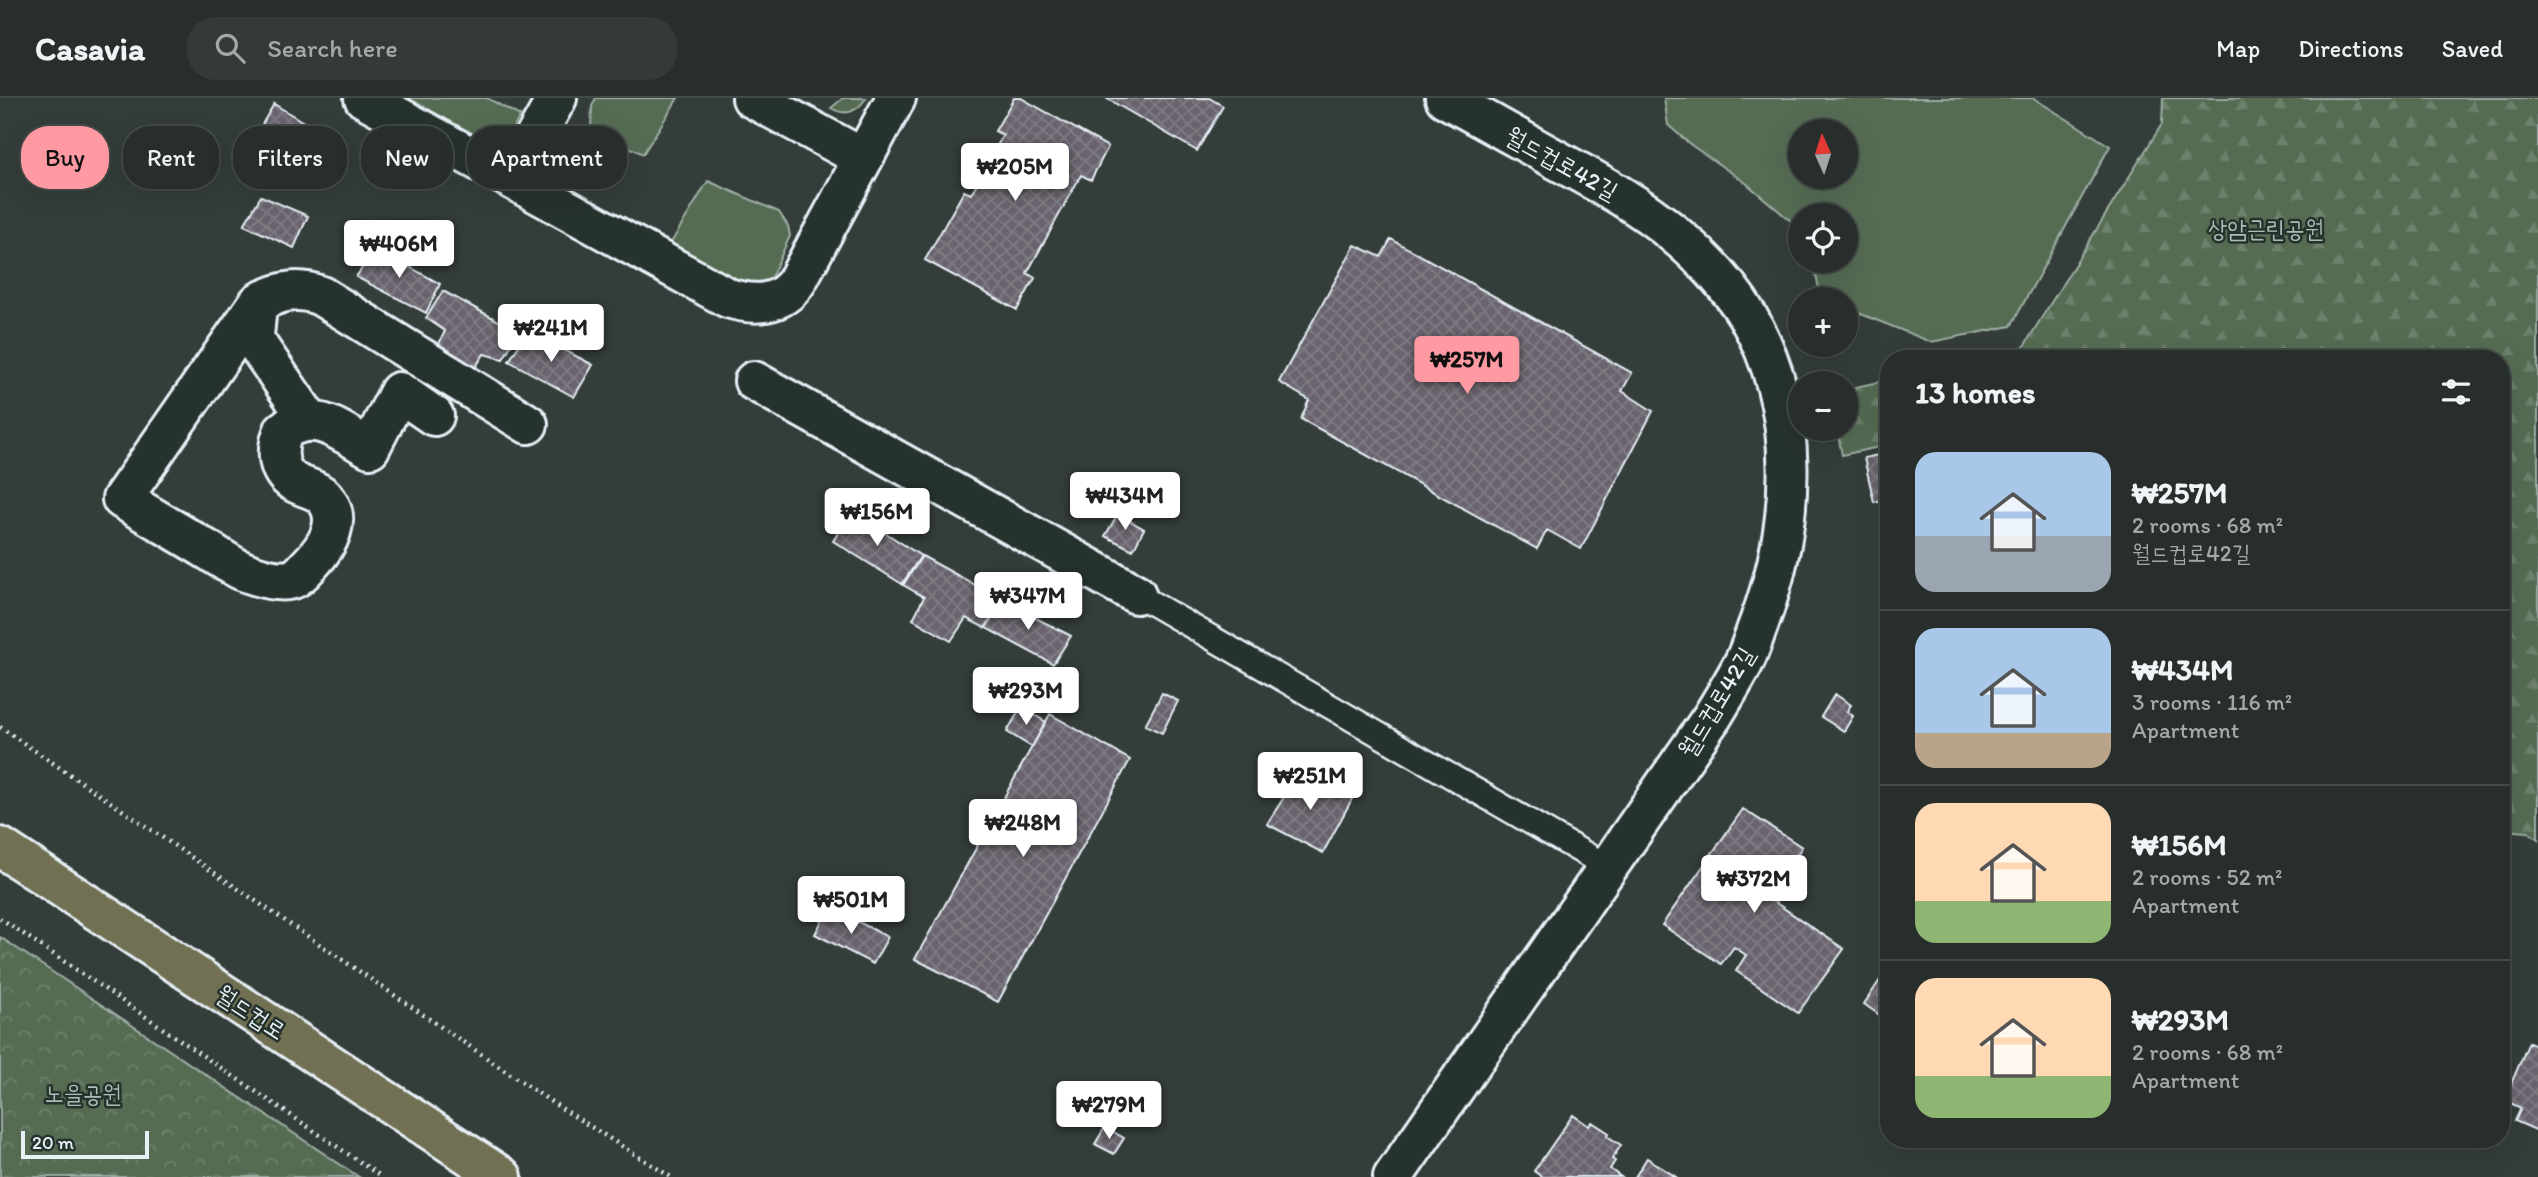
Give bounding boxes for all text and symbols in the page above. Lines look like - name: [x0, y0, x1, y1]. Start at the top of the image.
- search box: [187, 17, 677, 80]
- text: Casavia: [35, 29, 145, 68]
- icon: search: [211, 29, 249, 67]
- text: Search here: [267, 32, 398, 64]
- text: Map: [2216, 34, 2260, 63]
- text: Directions: [2298, 34, 2404, 63]
- text: Saved: [2442, 34, 2503, 63]
- north arrow: [1788, 119, 1858, 189]
- map controls: [1788, 119, 1858, 441]
- street label: 월드컵로42길: [1501, 120, 1623, 206]
- chip: Buy: [21, 126, 109, 189]
- chip: Rent: [123, 126, 219, 189]
- chip: Filters: [233, 126, 347, 189]
- chip: New: [361, 126, 453, 189]
- chip: Apartment: [467, 126, 627, 189]
- pin: ₩205M: [966, 144, 1064, 203]
- text: ₩205M: [977, 152, 1053, 180]
- button: locate: [1788, 203, 1858, 273]
- park label: 상암근린공원: [2208, 214, 2324, 243]
- pin: ₩406M: [350, 220, 448, 280]
- text: ₩406M: [360, 229, 438, 257]
- button: +: [1788, 287, 1858, 357]
- pin: ₩241M: [502, 304, 600, 364]
- text: ₩241M: [514, 313, 588, 341]
- pin: ₩257M: [1418, 336, 1516, 396]
- text: ₩257M: [1430, 345, 1504, 373]
- button: −: [1788, 371, 1858, 441]
- icon: filters: [2437, 373, 2475, 411]
- text: 13 homes: [1915, 374, 2035, 411]
- pin: ₩434M: [1076, 472, 1174, 532]
- text: ₩257M: [2132, 474, 2228, 511]
- icon: home: [1971, 480, 2055, 564]
- text: ₩434M: [1086, 481, 1164, 509]
- pin: ₩156M: [828, 489, 926, 548]
- text: ₩156M: [841, 497, 913, 525]
- text: 2 rooms · 68 m²: [2132, 511, 2283, 539]
- text: 월드컵로42길: [2132, 539, 2250, 567]
- pin: ₩347M: [979, 573, 1077, 632]
- text: ₩347M: [990, 581, 1066, 609]
- street label: 월드컵로42길: [1672, 642, 1760, 762]
- text: ₩434M: [2132, 651, 2234, 688]
- icon: home: [1971, 656, 2055, 740]
- pin: ₩293M: [977, 668, 1075, 727]
- text: ₩293M: [989, 676, 1063, 704]
- text: 3 rooms · 116 m²: [2132, 688, 2292, 716]
- text: Apartment: [2132, 716, 2239, 744]
- pin: ₩251M: [1261, 752, 1359, 812]
- text: ₩251M: [1274, 761, 1346, 789]
- pin: ₩248M: [974, 800, 1072, 859]
- text: ₩248M: [985, 808, 1061, 836]
- text: ₩156M: [2132, 826, 2227, 863]
- icon: home: [1971, 831, 2055, 915]
- pin: ₩372M: [1705, 856, 1803, 915]
- text: 2 rooms · 52 m²: [2132, 863, 2282, 891]
- text: ₩372M: [1717, 864, 1791, 892]
- pin: ₩501M: [802, 876, 900, 936]
- text: ₩501M: [814, 885, 888, 913]
- text: Apartment: [2132, 891, 2239, 919]
- street label: 월드컵로: [211, 979, 291, 1045]
- text: ₩293M: [2132, 1001, 2229, 1038]
- icon: home: [1971, 1006, 2055, 1090]
- text: 2 rooms · 68 m²: [2132, 1038, 2283, 1066]
- text: Apartment: [2132, 1066, 2239, 1094]
- park label: 노을공원: [44, 1079, 122, 1108]
- pin: ₩279M: [1060, 1082, 1158, 1141]
- text: ₩279M: [1072, 1090, 1146, 1118]
- scale bar: [21, 1128, 149, 1160]
- text: 20 m: [32, 1131, 74, 1154]

